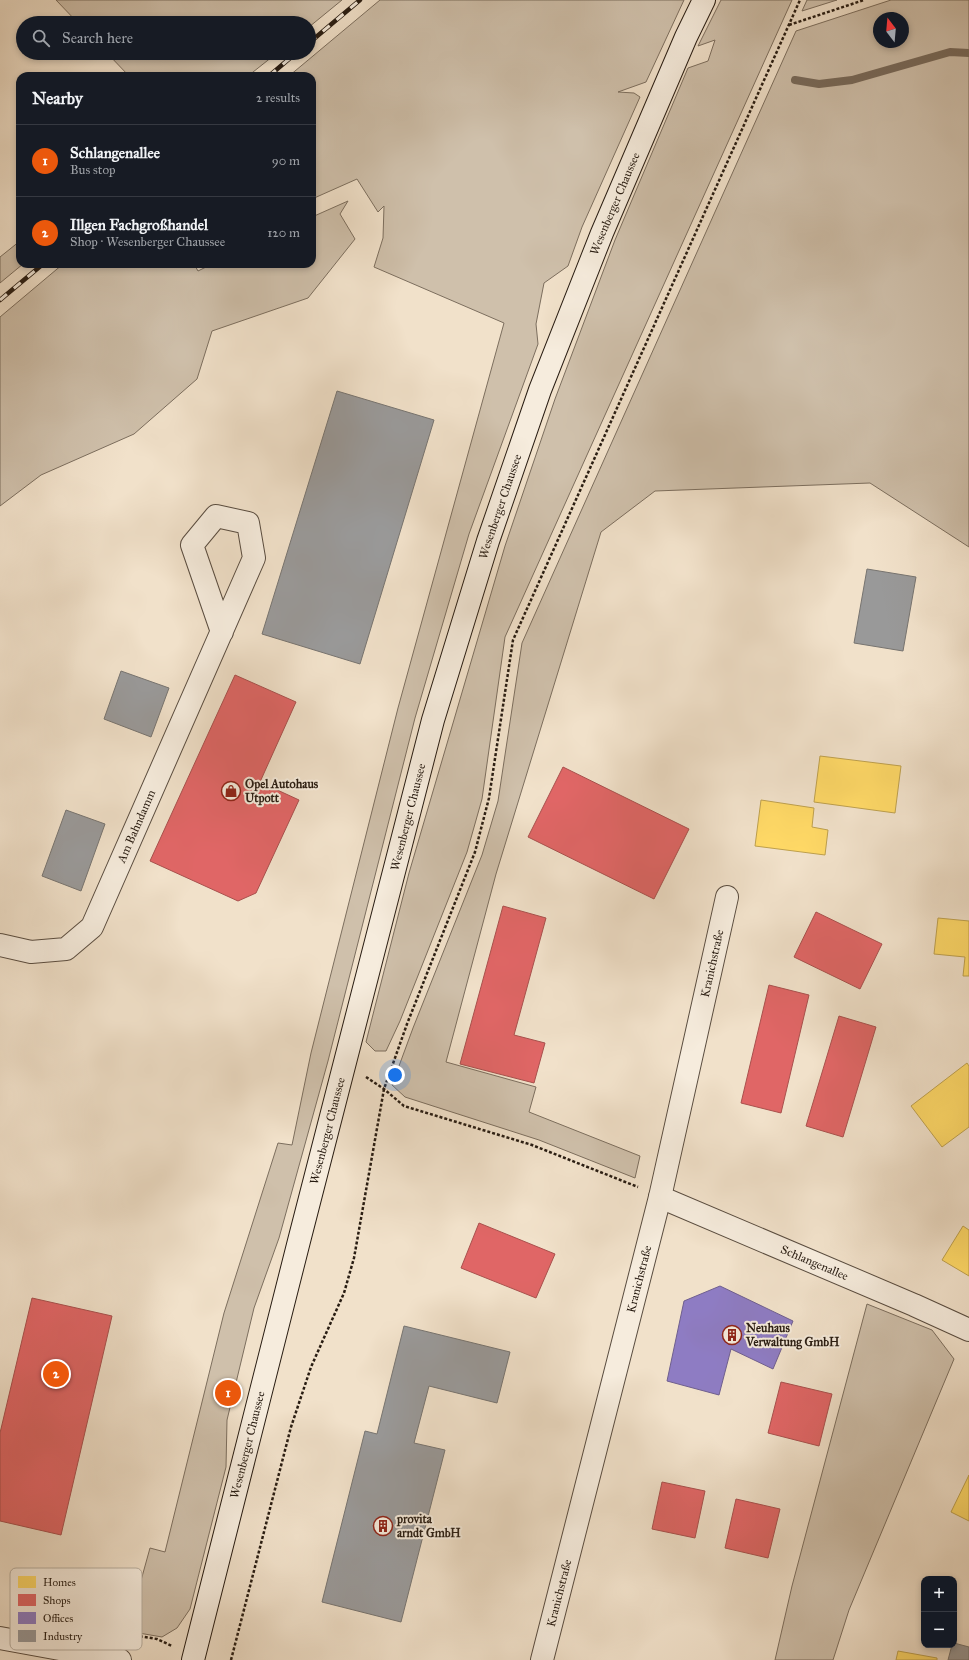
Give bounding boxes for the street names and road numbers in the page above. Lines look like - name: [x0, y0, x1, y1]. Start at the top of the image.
- street label: Wesenberger Chaussee: [587, 150, 643, 257]
- street label: Wesenberger Chaussee: [476, 452, 524, 561]
- street label: Wesenberger Chaussee: [388, 762, 429, 872]
- street label: Am Bahndamm: [114, 788, 158, 866]
- street label: Kranichstraße: [698, 928, 726, 999]
- street label: Wesenberger Chaussee: [307, 1076, 348, 1186]
- street label: Schlangenallee: [779, 1242, 851, 1283]
- street label: Kranichstraße: [624, 1244, 654, 1314]
- street label: Wesenberger Chaussee: [227, 1390, 268, 1500]
- street label: Kranichstraße: [544, 1558, 574, 1628]

